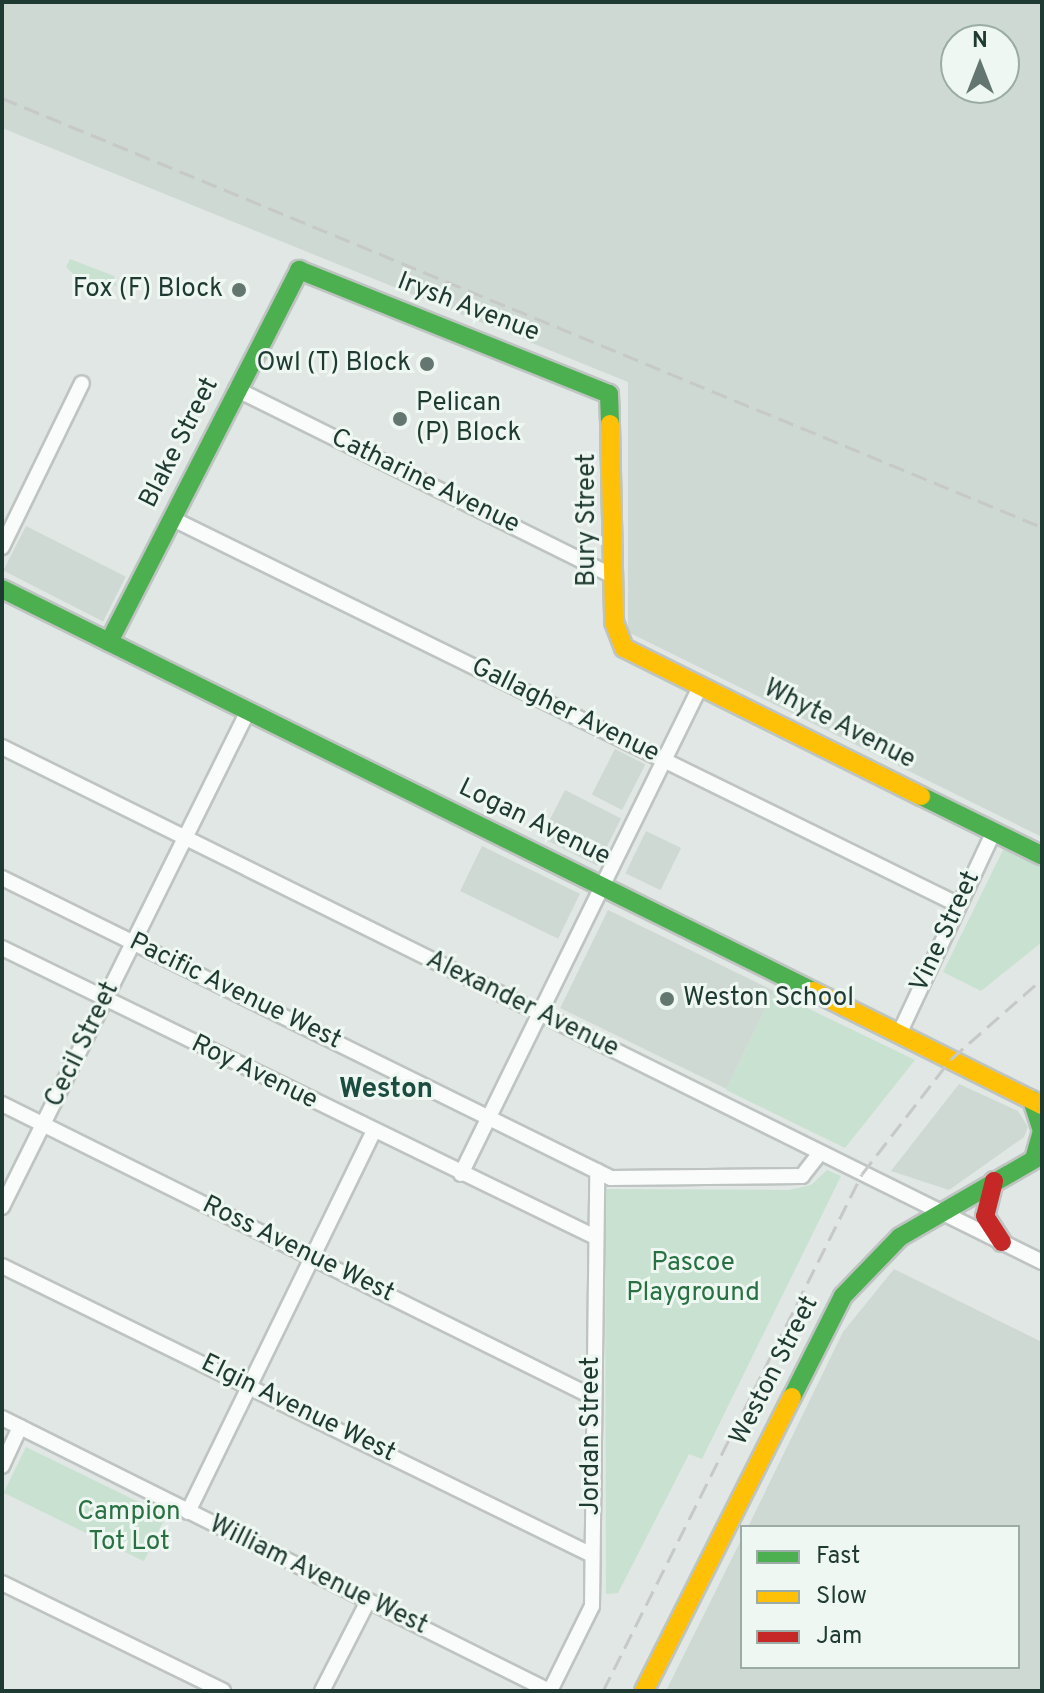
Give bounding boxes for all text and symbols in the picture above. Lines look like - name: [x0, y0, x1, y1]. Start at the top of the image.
- north arrow: [940, 24, 1020, 104]
- text: N: [972, 28, 988, 55]
- street label: Irysh Avenue: [392, 266, 544, 350]
- place label: Fox (F) Block: [73, 274, 223, 306]
- marker: Fox (F) Block: [230, 281, 248, 299]
- place label: Owl (T) Block: [257, 348, 411, 380]
- marker: Owl (T) Block: [418, 355, 436, 373]
- street label: Blake Street: [134, 373, 226, 513]
- place label: Pelican (P) Block: [416, 388, 521, 450]
- marker: Pelican (P) Block: [391, 410, 409, 428]
- street label: Catharine Avenue: [325, 423, 525, 541]
- street label: Bury Street: [572, 453, 604, 587]
- street label: Gallagher Avenue: [465, 652, 665, 770]
- street label: Whyte Avenue: [758, 673, 920, 777]
- street label: Logan Avenue: [453, 773, 615, 873]
- street label: Vine Street: [904, 866, 988, 998]
- street label: Pacific Avenue West: [123, 927, 347, 1057]
- street label: Alexander Avenue: [420, 945, 624, 1065]
- street label: Cecil Street: [39, 977, 127, 1113]
- place label: Weston School: [683, 983, 854, 1015]
- marker: Weston School: [658, 990, 676, 1008]
- street label: Roy Avenue: [185, 1029, 323, 1117]
- district label: Weston: [339, 1073, 433, 1107]
- street label: Ross Avenue West: [196, 1190, 400, 1310]
- park label: Pascoe Playground: [626, 1248, 760, 1310]
- street label: Weston Street: [724, 1291, 826, 1451]
- street label: Elgin Avenue West: [195, 1348, 401, 1470]
- street label: Jordan Street: [576, 1357, 608, 1515]
- park label: Campion Tot Lot: [77, 1497, 181, 1558]
- street label: William Avenue West: [203, 1509, 433, 1643]
- legend: [740, 1525, 1020, 1669]
- text: Fast: [816, 1542, 860, 1572]
- text: Slow: [816, 1582, 867, 1612]
- text: Jam: [816, 1622, 862, 1652]

